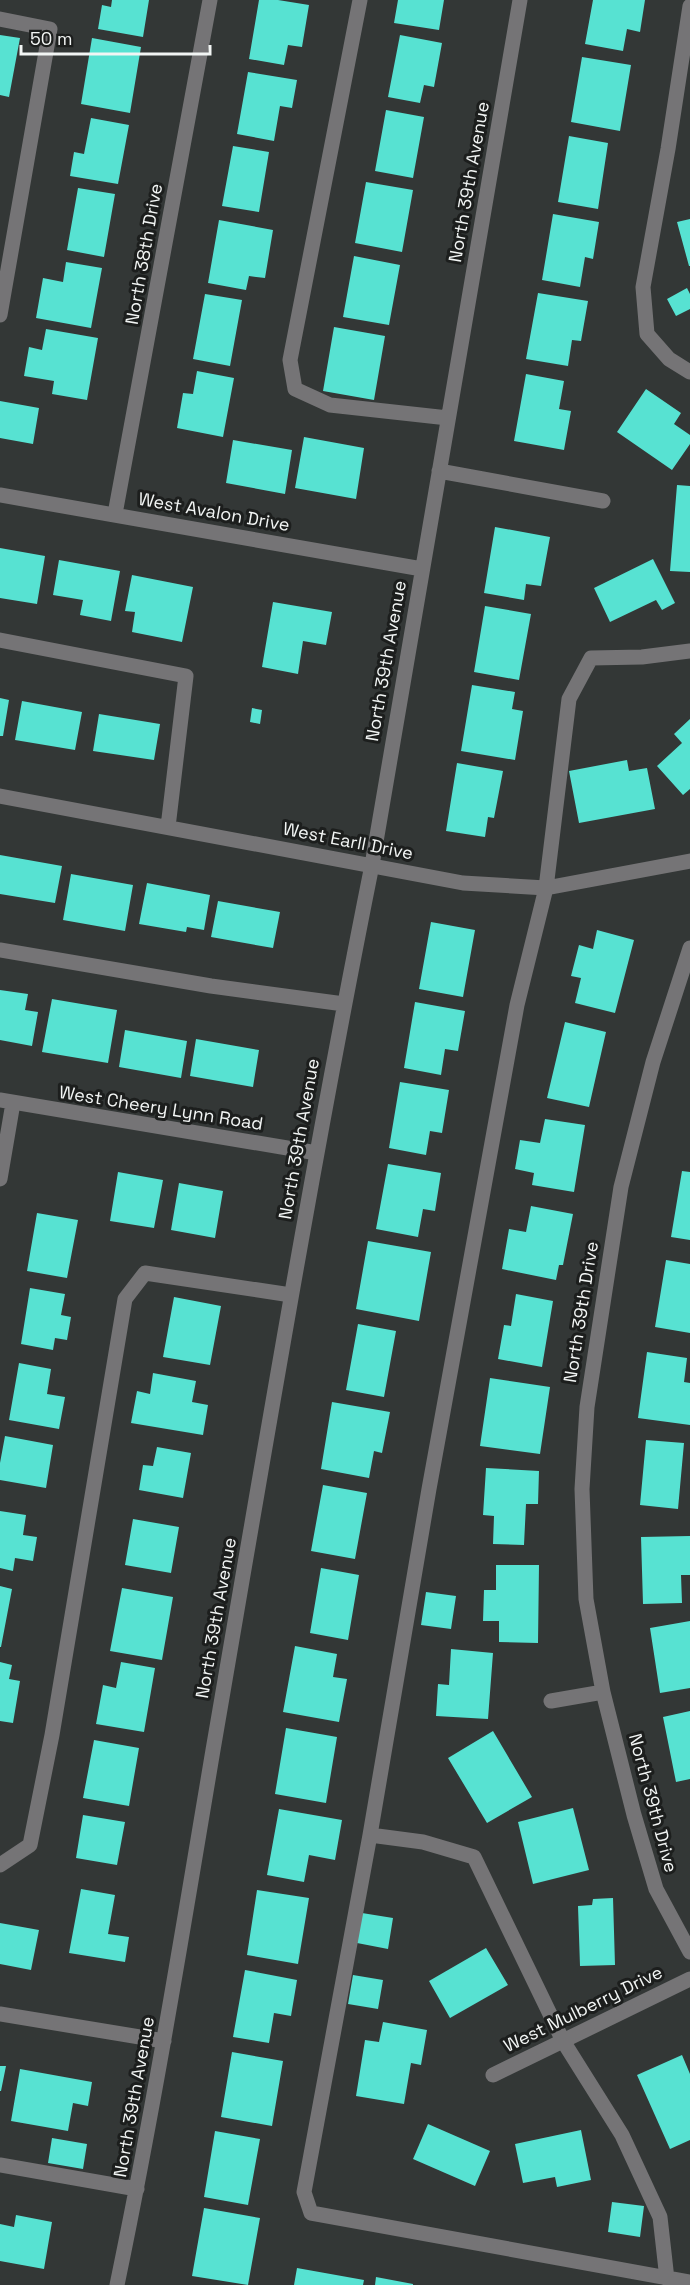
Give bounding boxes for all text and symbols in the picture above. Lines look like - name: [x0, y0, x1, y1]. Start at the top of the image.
- scale bar: [21, 18, 210, 56]
- text: 50 m: [30, 27, 72, 50]
- street label: North 39th Avenue: [443, 100, 494, 264]
- street label: North 38th Drive: [120, 182, 167, 326]
- street label: West Avalon Drive: [137, 487, 292, 536]
- street label: North 39th Avenue: [360, 579, 411, 743]
- street label: West Earll Drive: [281, 817, 415, 864]
- street label: North 39th Avenue: [273, 1057, 324, 1221]
- street label: West Cheery Lynn Road: [57, 1080, 265, 1135]
- street label: North 39th Drive: [558, 1240, 603, 1384]
- street label: North 39th Avenue: [190, 1536, 241, 1700]
- street label: North 39th Drive: [624, 1731, 683, 1875]
- street label: West Mulberry Drive: [500, 1960, 666, 2057]
- street label: North 39th Avenue: [108, 2015, 159, 2179]

